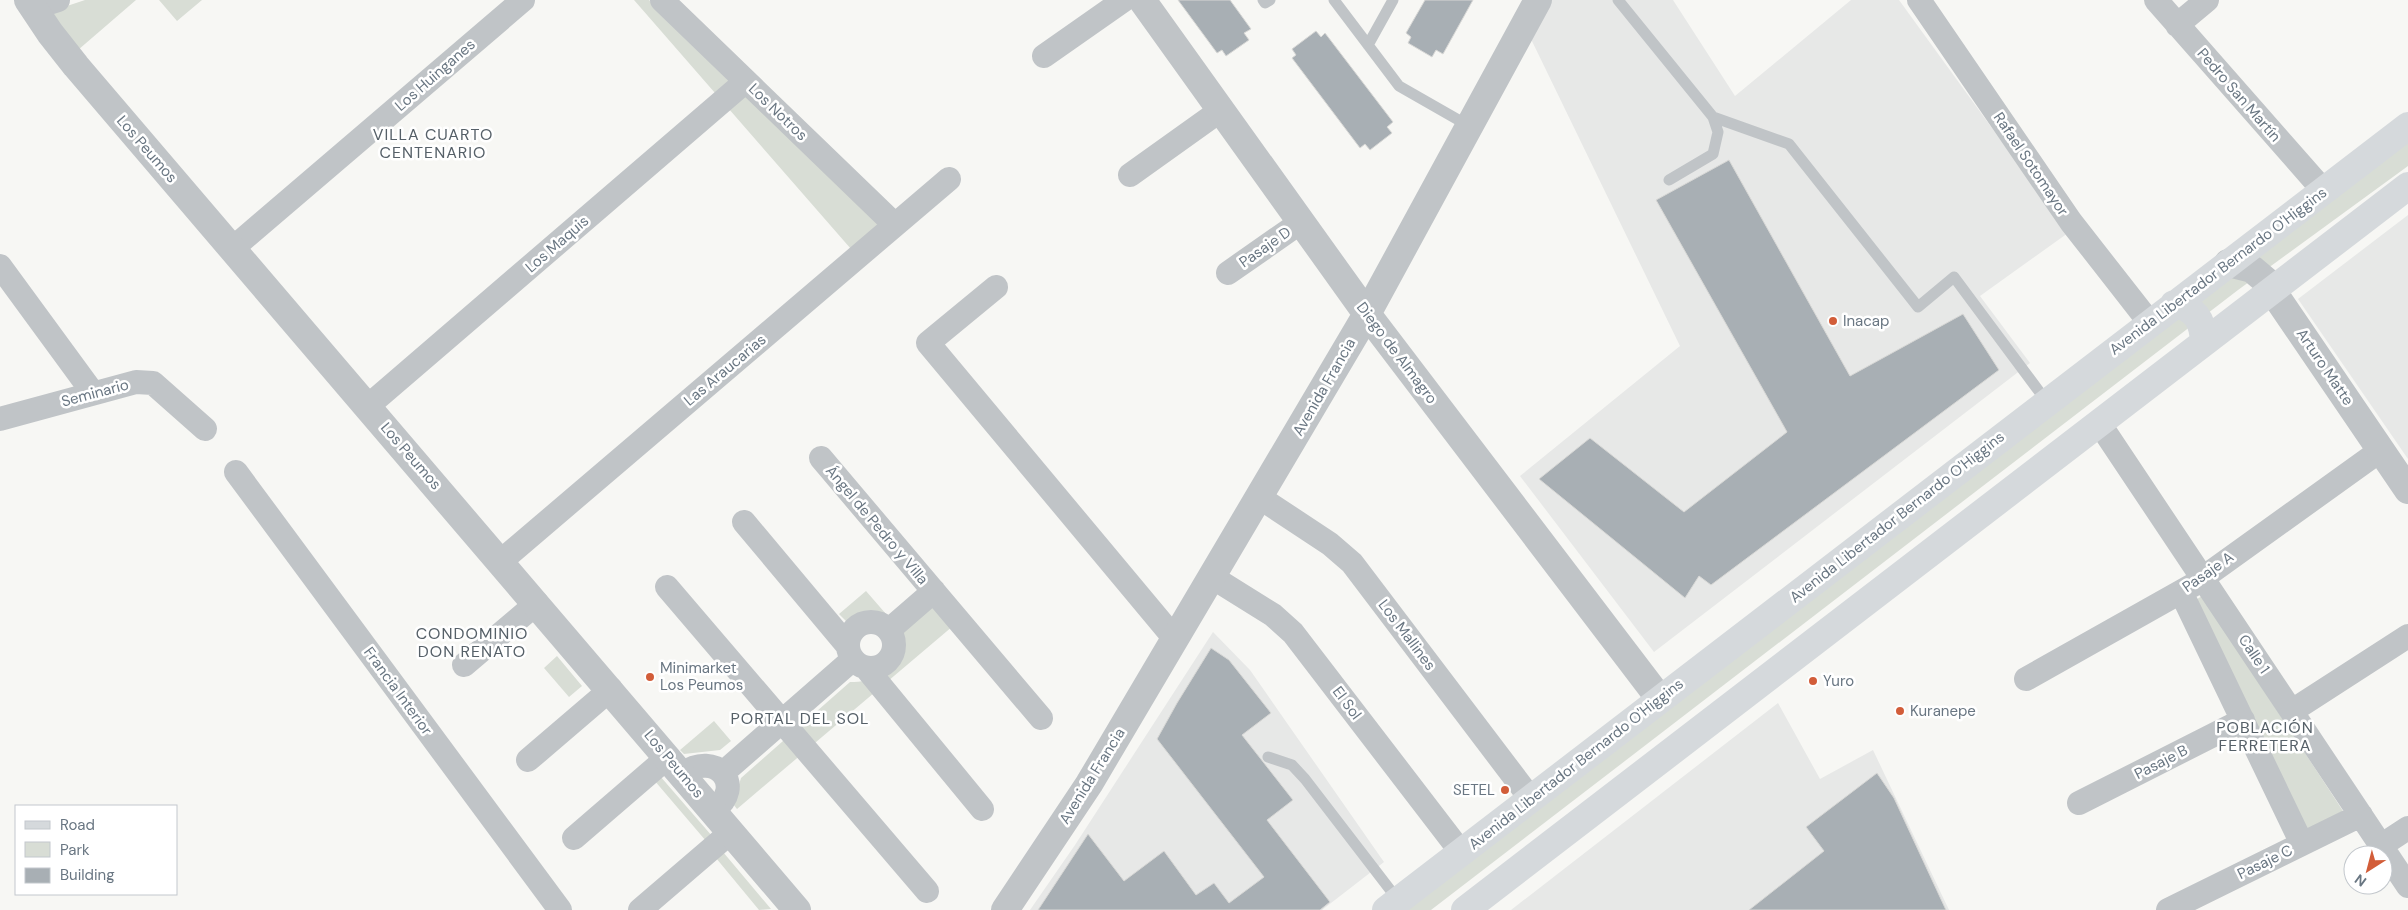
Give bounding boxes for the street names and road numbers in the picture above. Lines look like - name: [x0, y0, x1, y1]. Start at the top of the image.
- street label: Los Huinganes: [391, 35, 479, 115]
- street label: Pedro San Martín: [2193, 44, 2285, 146]
- street label: Los Notros: [744, 79, 812, 145]
- street label: Rafael Sotomayor: [1989, 108, 2073, 220]
- street label: Los Peumos: [112, 111, 182, 187]
- street label: Avenida Libertador Bernardo O'Higgins: [2105, 182, 2331, 360]
- street label: Los Maquis: [521, 211, 593, 277]
- street label: Pasaje D: [1235, 222, 1295, 272]
- street label: Diego de Almagro: [1352, 298, 1442, 408]
- street label: Arturo Matte: [2292, 325, 2358, 409]
- street label: Las Araucarias: [680, 330, 770, 410]
- street label: Avenida Francia: [1288, 334, 1360, 440]
- street label: Seminario: [59, 374, 131, 412]
- street label: Los Peumos: [376, 418, 446, 494]
- street label: Avenida Libertador Bernardo O'Higgins: [1785, 427, 2009, 607]
- street label: Ángel de Pedro y Villa: [821, 461, 933, 589]
- street label: Pasaje A: [2178, 547, 2238, 597]
- street label: Los Mallines: [1374, 596, 1440, 674]
- street label: Calle 1: [2234, 631, 2274, 677]
- street label: Francia Interior: [359, 643, 437, 740]
- street label: Avenida Libertador Bernardo O'Higgins: [1464, 674, 1688, 854]
- street label: El Sol: [1328, 682, 1366, 724]
- street label: Avenida Francia: [1054, 724, 1130, 828]
- street label: Los Peumos: [640, 726, 708, 802]
- street label: Pasaje B: [2131, 740, 2191, 784]
- street label: Pasaje C: [2234, 840, 2296, 884]

